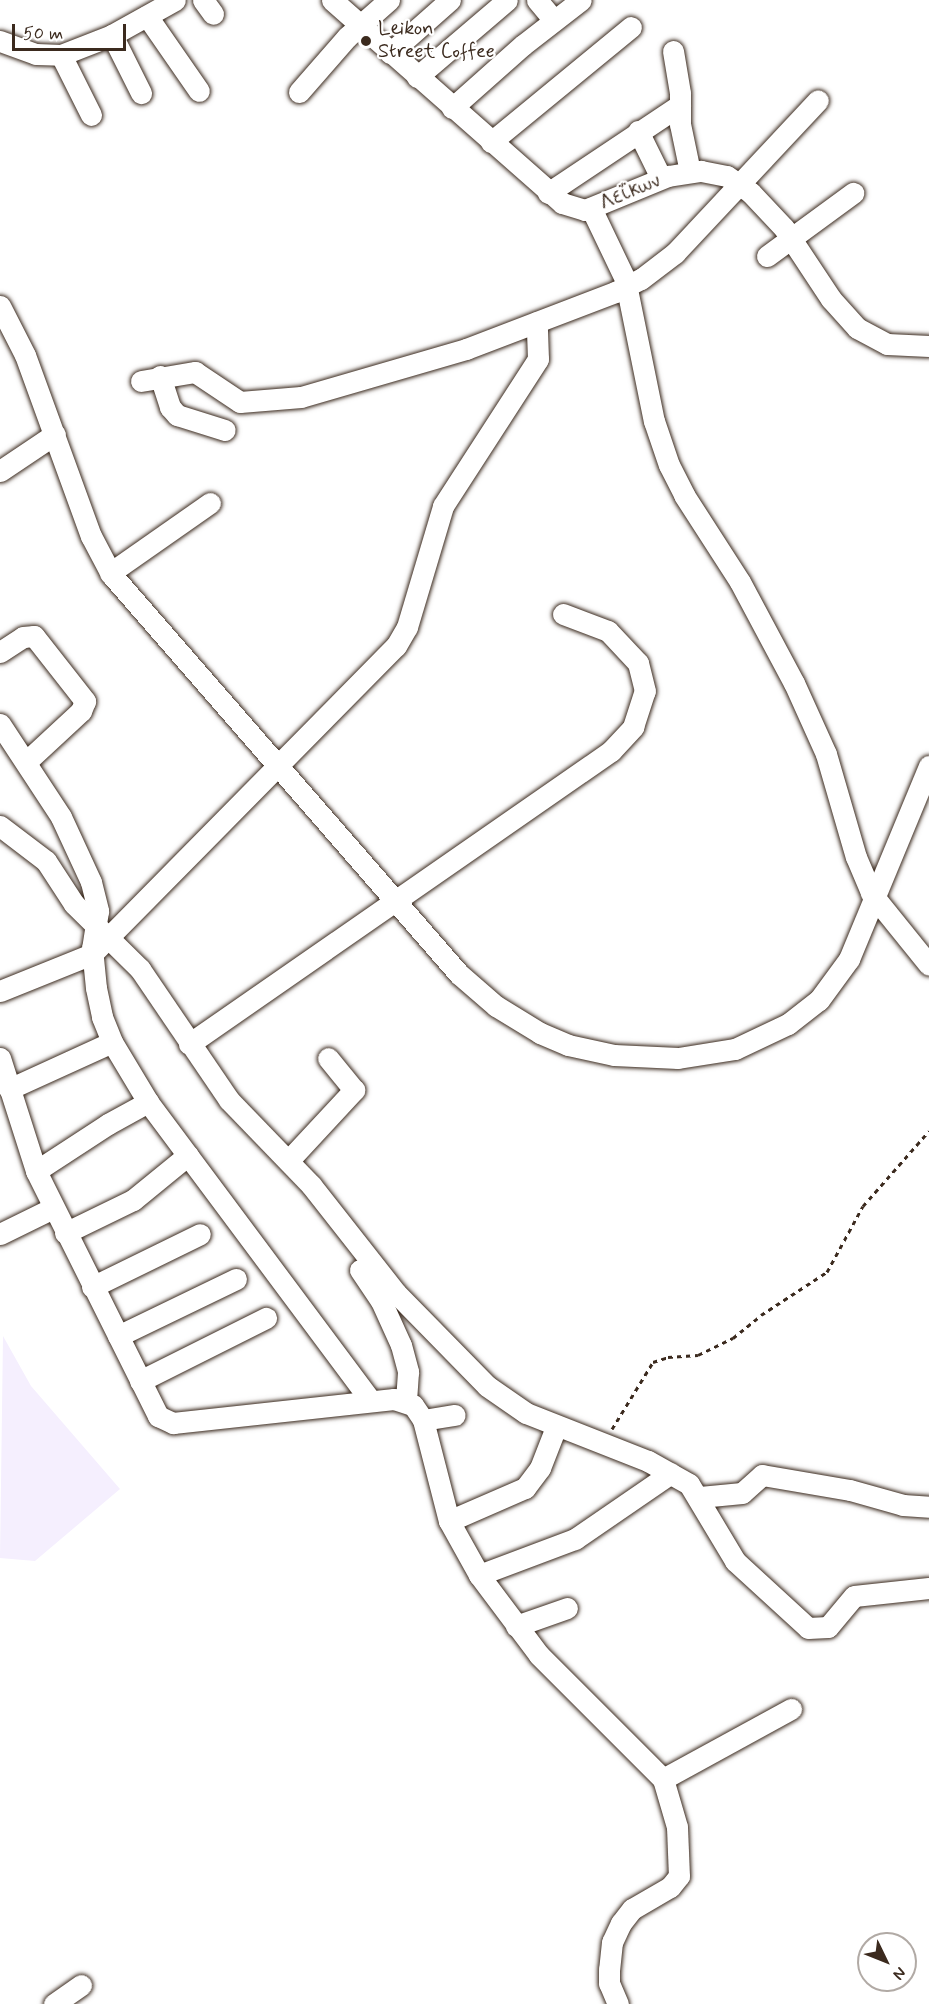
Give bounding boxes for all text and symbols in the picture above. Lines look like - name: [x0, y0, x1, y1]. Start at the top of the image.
- scale bar: [15, 12, 129, 50]
- place label: Leikon Street Coffee: [378, 17, 498, 64]
- text: 50 m: [23, 22, 63, 46]
- marker: Leikon Street Coffee: [359, 34, 373, 48]
- street label: Λεΐκων: [596, 169, 664, 215]
- north arrow: [857, 1932, 917, 1992]
- text: N: [888, 1962, 910, 1984]

